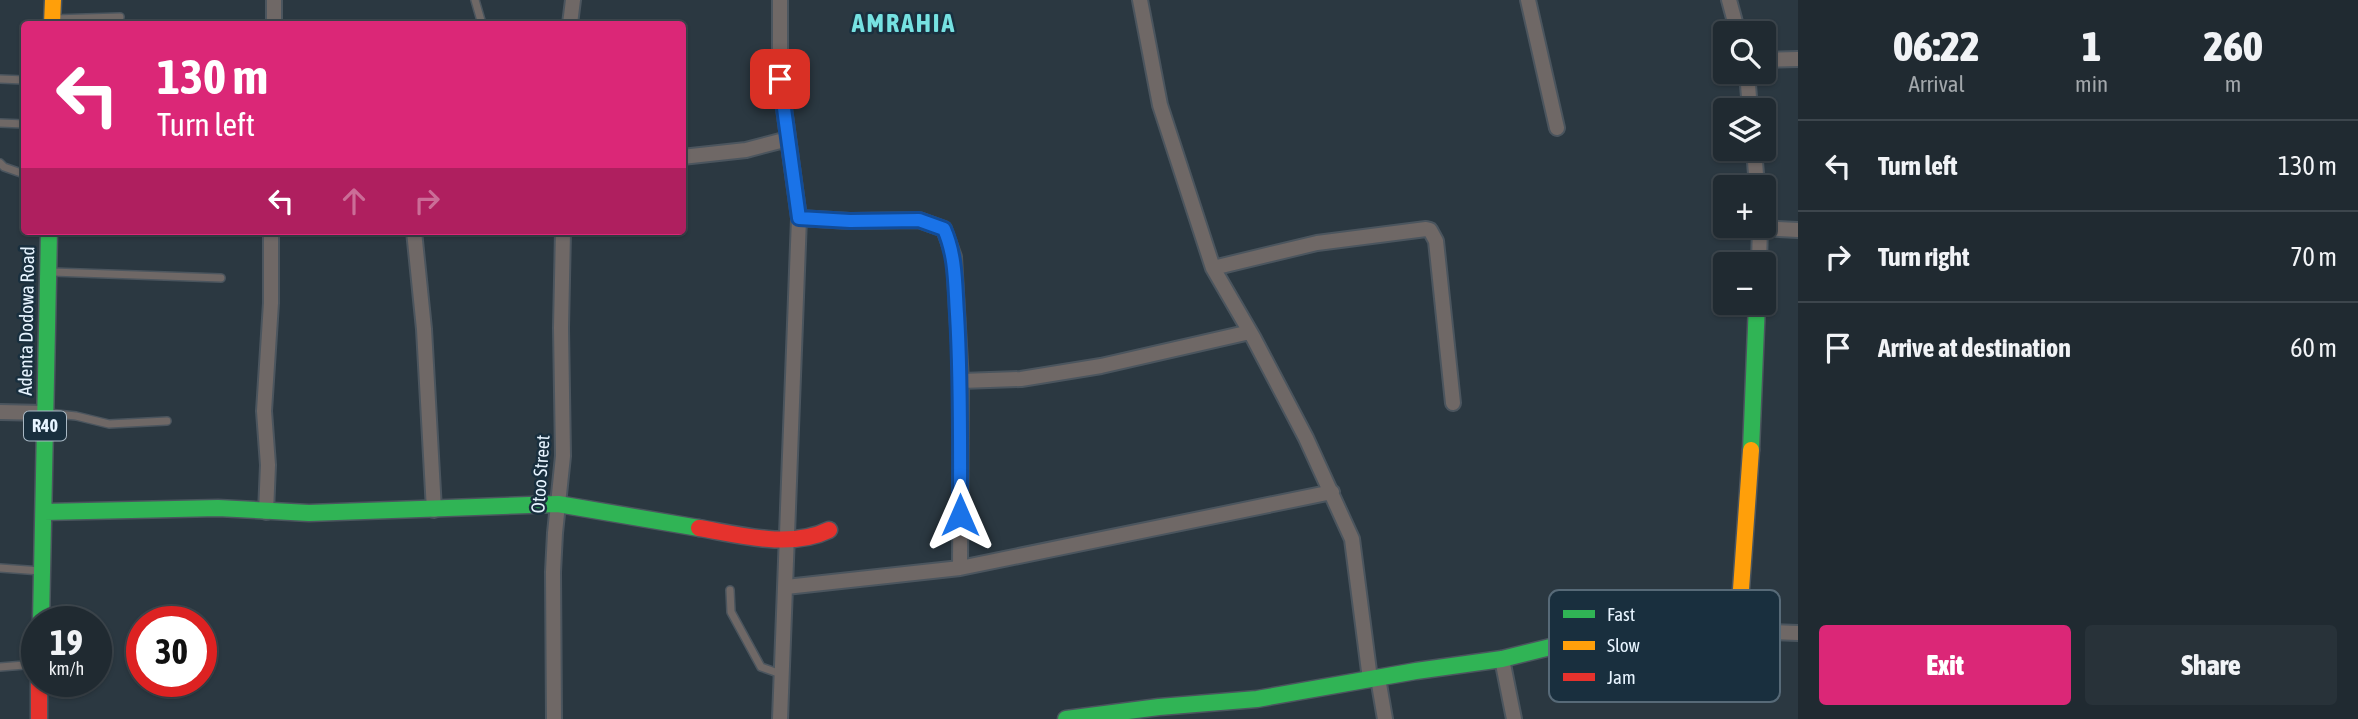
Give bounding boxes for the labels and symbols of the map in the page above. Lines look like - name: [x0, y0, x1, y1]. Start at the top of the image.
- district label: AMRAHIA: [851, 8, 956, 38]
- pin: [750, 49, 810, 109]
- street label: Adenta Dodowa Road: [14, 246, 38, 396]
- road number: R40: [24, 412, 66, 440]
- street label: Otoo Street: [526, 434, 554, 514]
- position arrow: [923, 478, 997, 552]
- legend: [1549, 590, 1780, 702]
- text: Fast: [1607, 603, 1635, 625]
- speed limit sign: 30: [126, 606, 217, 697]
- text: Slow: [1607, 634, 1641, 656]
- text: Jam: [1607, 666, 1636, 688]

